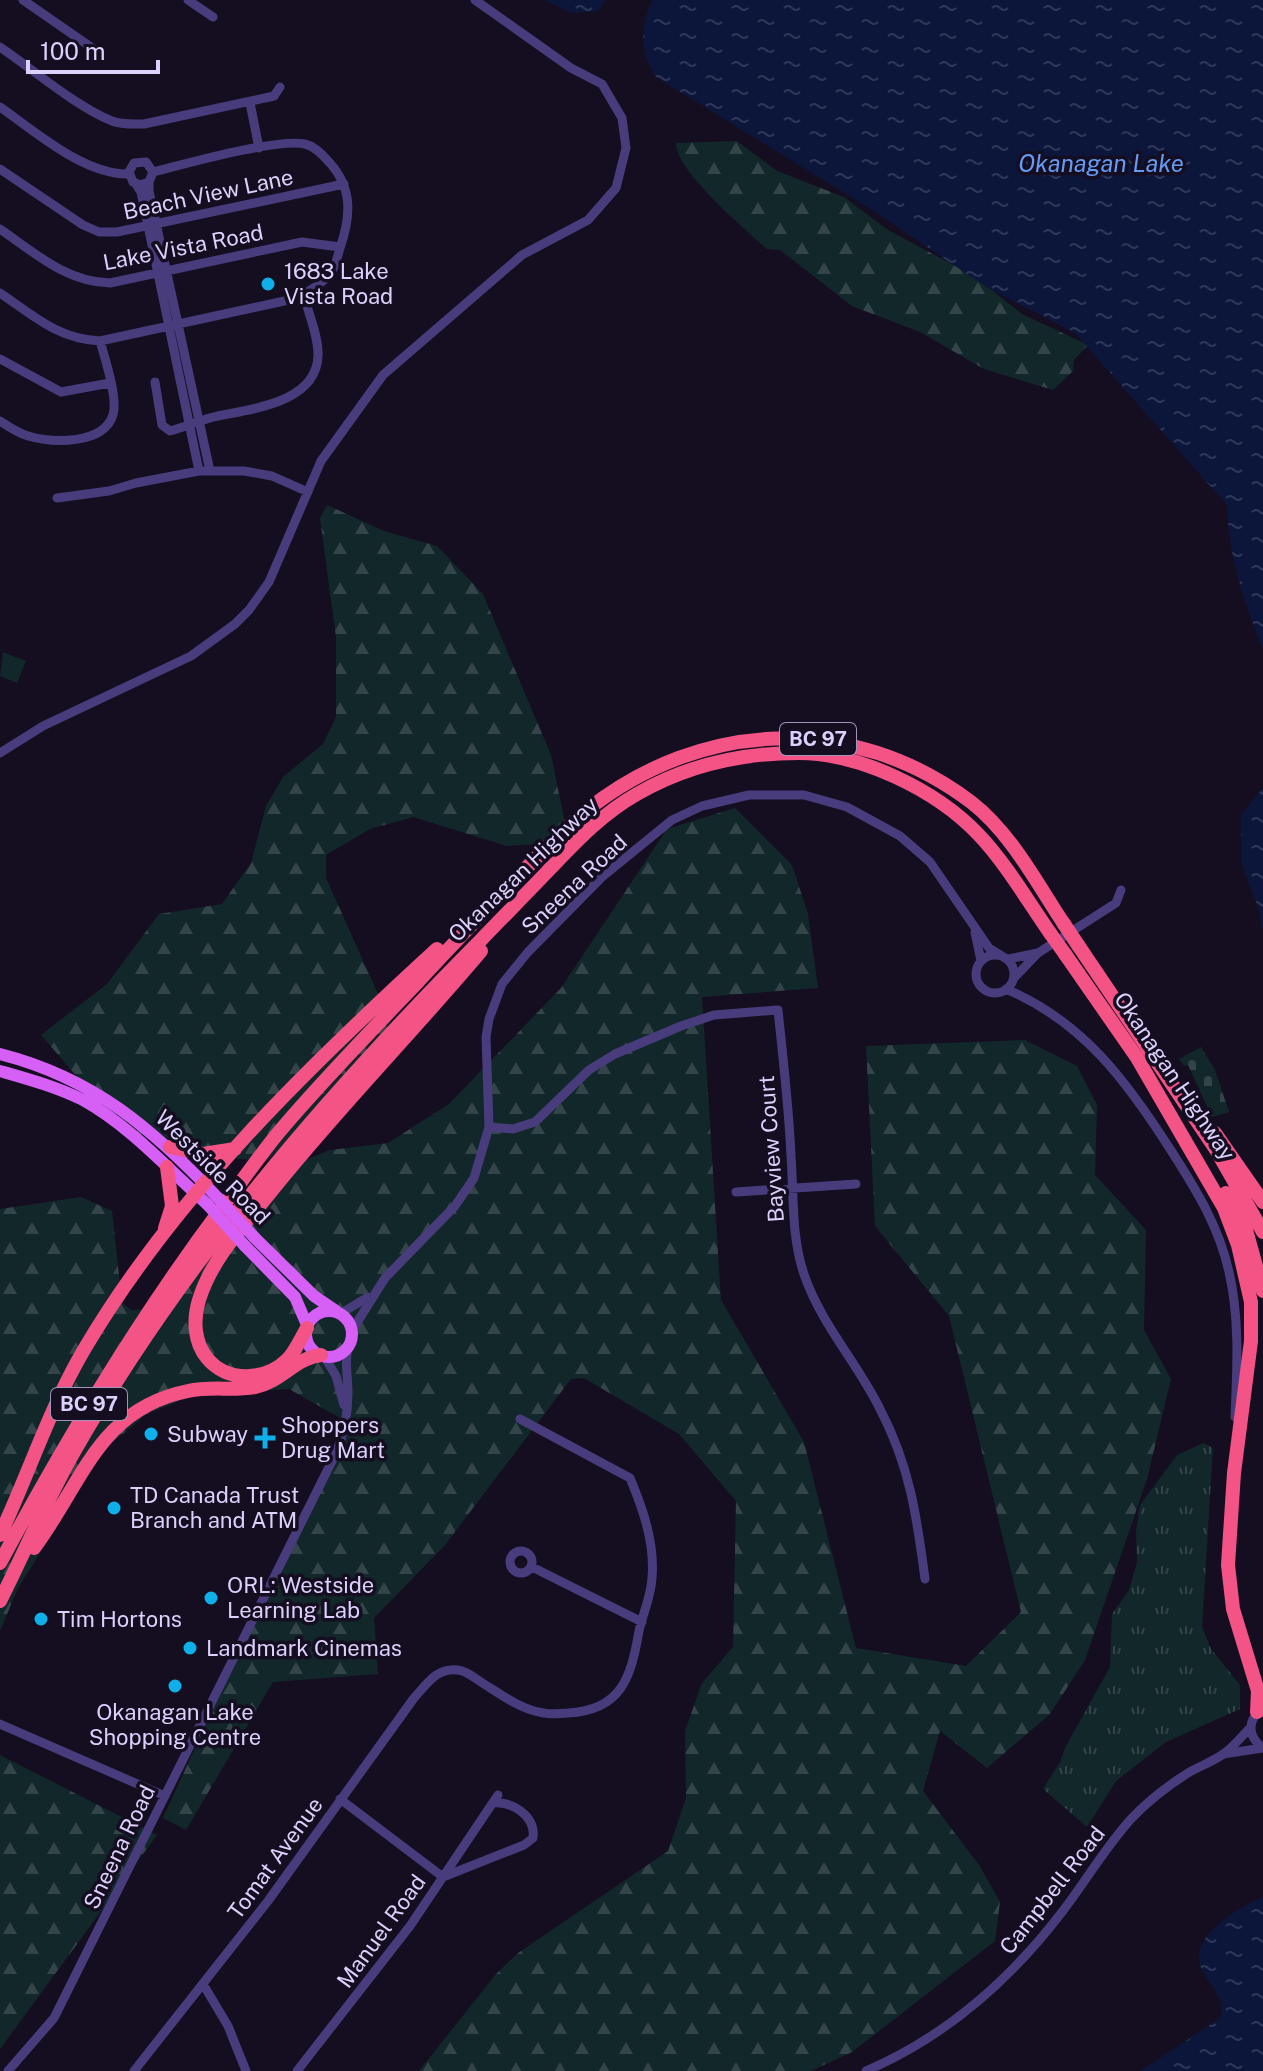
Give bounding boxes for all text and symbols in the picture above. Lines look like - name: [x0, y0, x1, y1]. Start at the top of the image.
- scale bar: [28, 24, 158, 74]
- text: 100 m: [40, 37, 106, 65]
- water label: Okanagan Lake: [1018, 149, 1184, 177]
- street label: Beach View Lane: [121, 163, 295, 225]
- street label: Lake Vista Road: [101, 219, 265, 275]
- place label: 1683 Lake Vista Road: [284, 258, 393, 309]
- marker: 1683 Lake Vista Road: [259, 275, 277, 293]
- road number: BC 97: [780, 723, 856, 755]
- street label: Okanagan Highway: [443, 791, 603, 947]
- street label: Sneena Road: [516, 829, 632, 939]
- street label: Okanagan Highway: [1109, 987, 1241, 1165]
- street label: Bayview Court: [753, 1075, 789, 1223]
- street label: Westside Road: [150, 1104, 276, 1230]
- road number: BC 97: [51, 1388, 127, 1420]
- place label: Shoppers Drug Mart: [281, 1412, 385, 1463]
- place label: Subway: [167, 1421, 248, 1447]
- marker: Subway: [142, 1425, 160, 1443]
- marker: Shoppers Drug Mart: [256, 1429, 274, 1447]
- place label: TD Canada Trust Branch and ATM: [130, 1482, 299, 1533]
- marker: TD Canada Trust Branch and ATM: [105, 1499, 123, 1517]
- place label: ORL: Westside Learning Lab: [227, 1572, 374, 1623]
- marker: ORL: Westside Learning Lab: [202, 1589, 220, 1607]
- place label: Tim Hortons: [57, 1606, 182, 1632]
- marker: Tim Hortons: [32, 1610, 50, 1628]
- place label: Landmark Cinemas: [206, 1635, 402, 1661]
- marker: Landmark Cinemas: [181, 1639, 199, 1657]
- marker: Okanagan Lake Shopping Centre: [166, 1677, 184, 1695]
- place label: Okanagan Lake Shopping Centre: [89, 1699, 261, 1750]
- street label: Sneena Road: [78, 1781, 160, 1913]
- street label: Tomat Avenue: [222, 1792, 328, 1924]
- street label: Campbell Road: [994, 1821, 1110, 1959]
- street label: Manuel Road: [331, 1869, 431, 1993]

